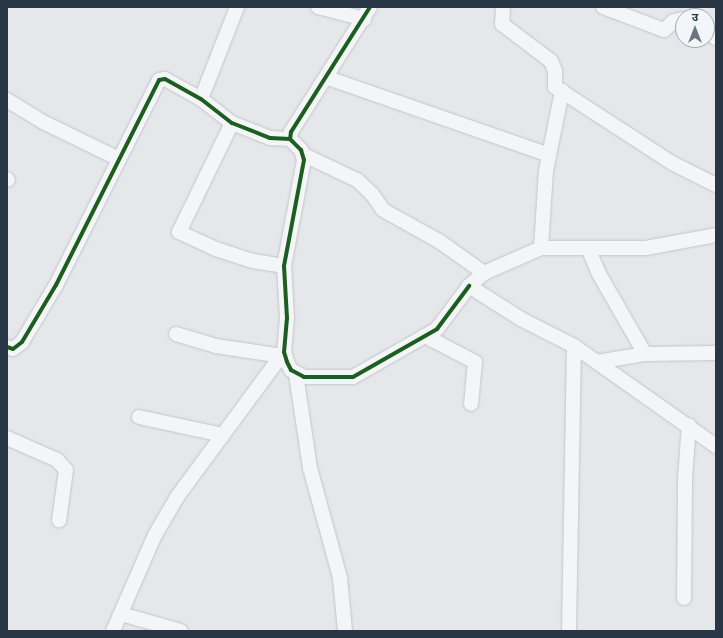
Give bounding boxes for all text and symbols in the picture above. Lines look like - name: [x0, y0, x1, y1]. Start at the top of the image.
- north arrow: [675, 8, 715, 48]
- text: उ: [692, 9, 698, 24]

